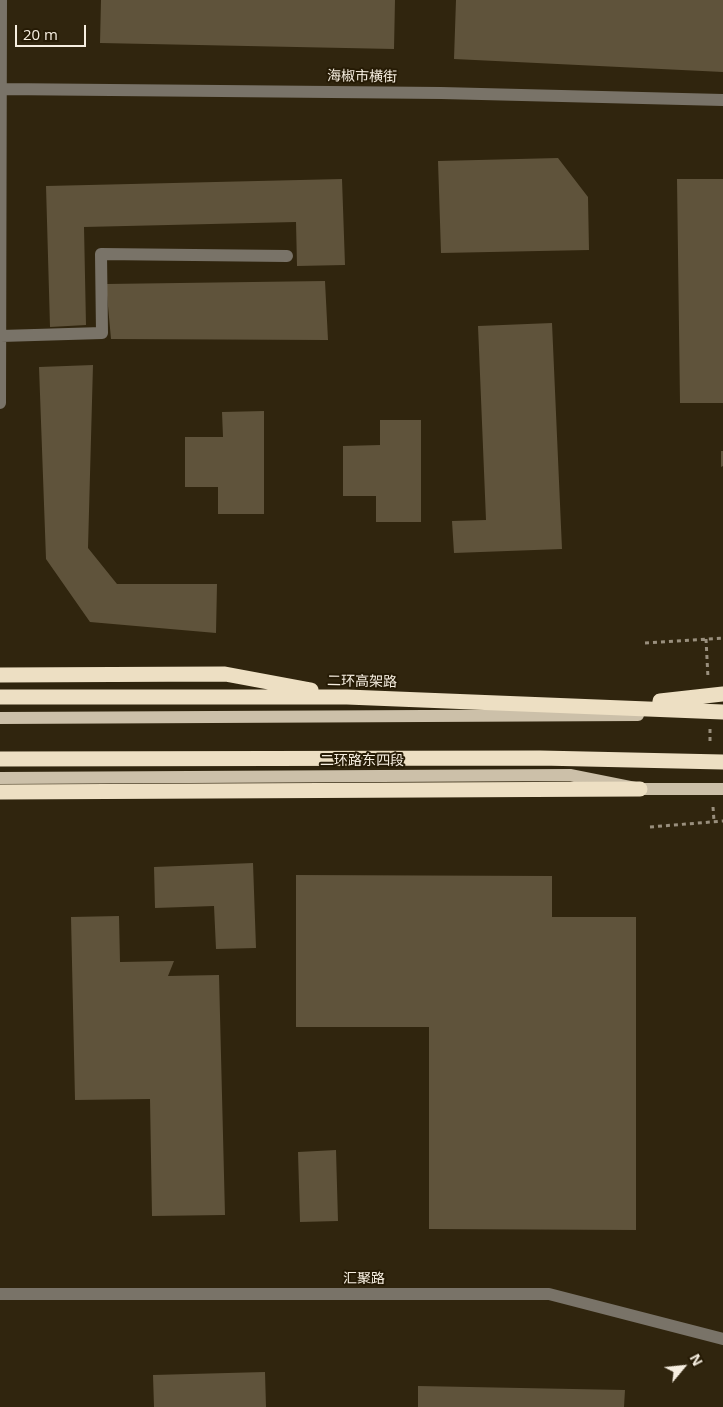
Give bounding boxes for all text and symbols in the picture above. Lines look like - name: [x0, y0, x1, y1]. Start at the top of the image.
- scale bar: [18, 15, 89, 47]
- text: 20 m: [23, 24, 58, 44]
- street label: 海椒市横街: [327, 68, 397, 86]
- street label: 二环高架路: [327, 673, 397, 691]
- street label: 二环路东四段: [320, 753, 404, 769]
- street label: 汇聚路: [343, 1271, 385, 1287]
- north arrow: [658, 1342, 708, 1392]
- text: N: [686, 1350, 708, 1369]

